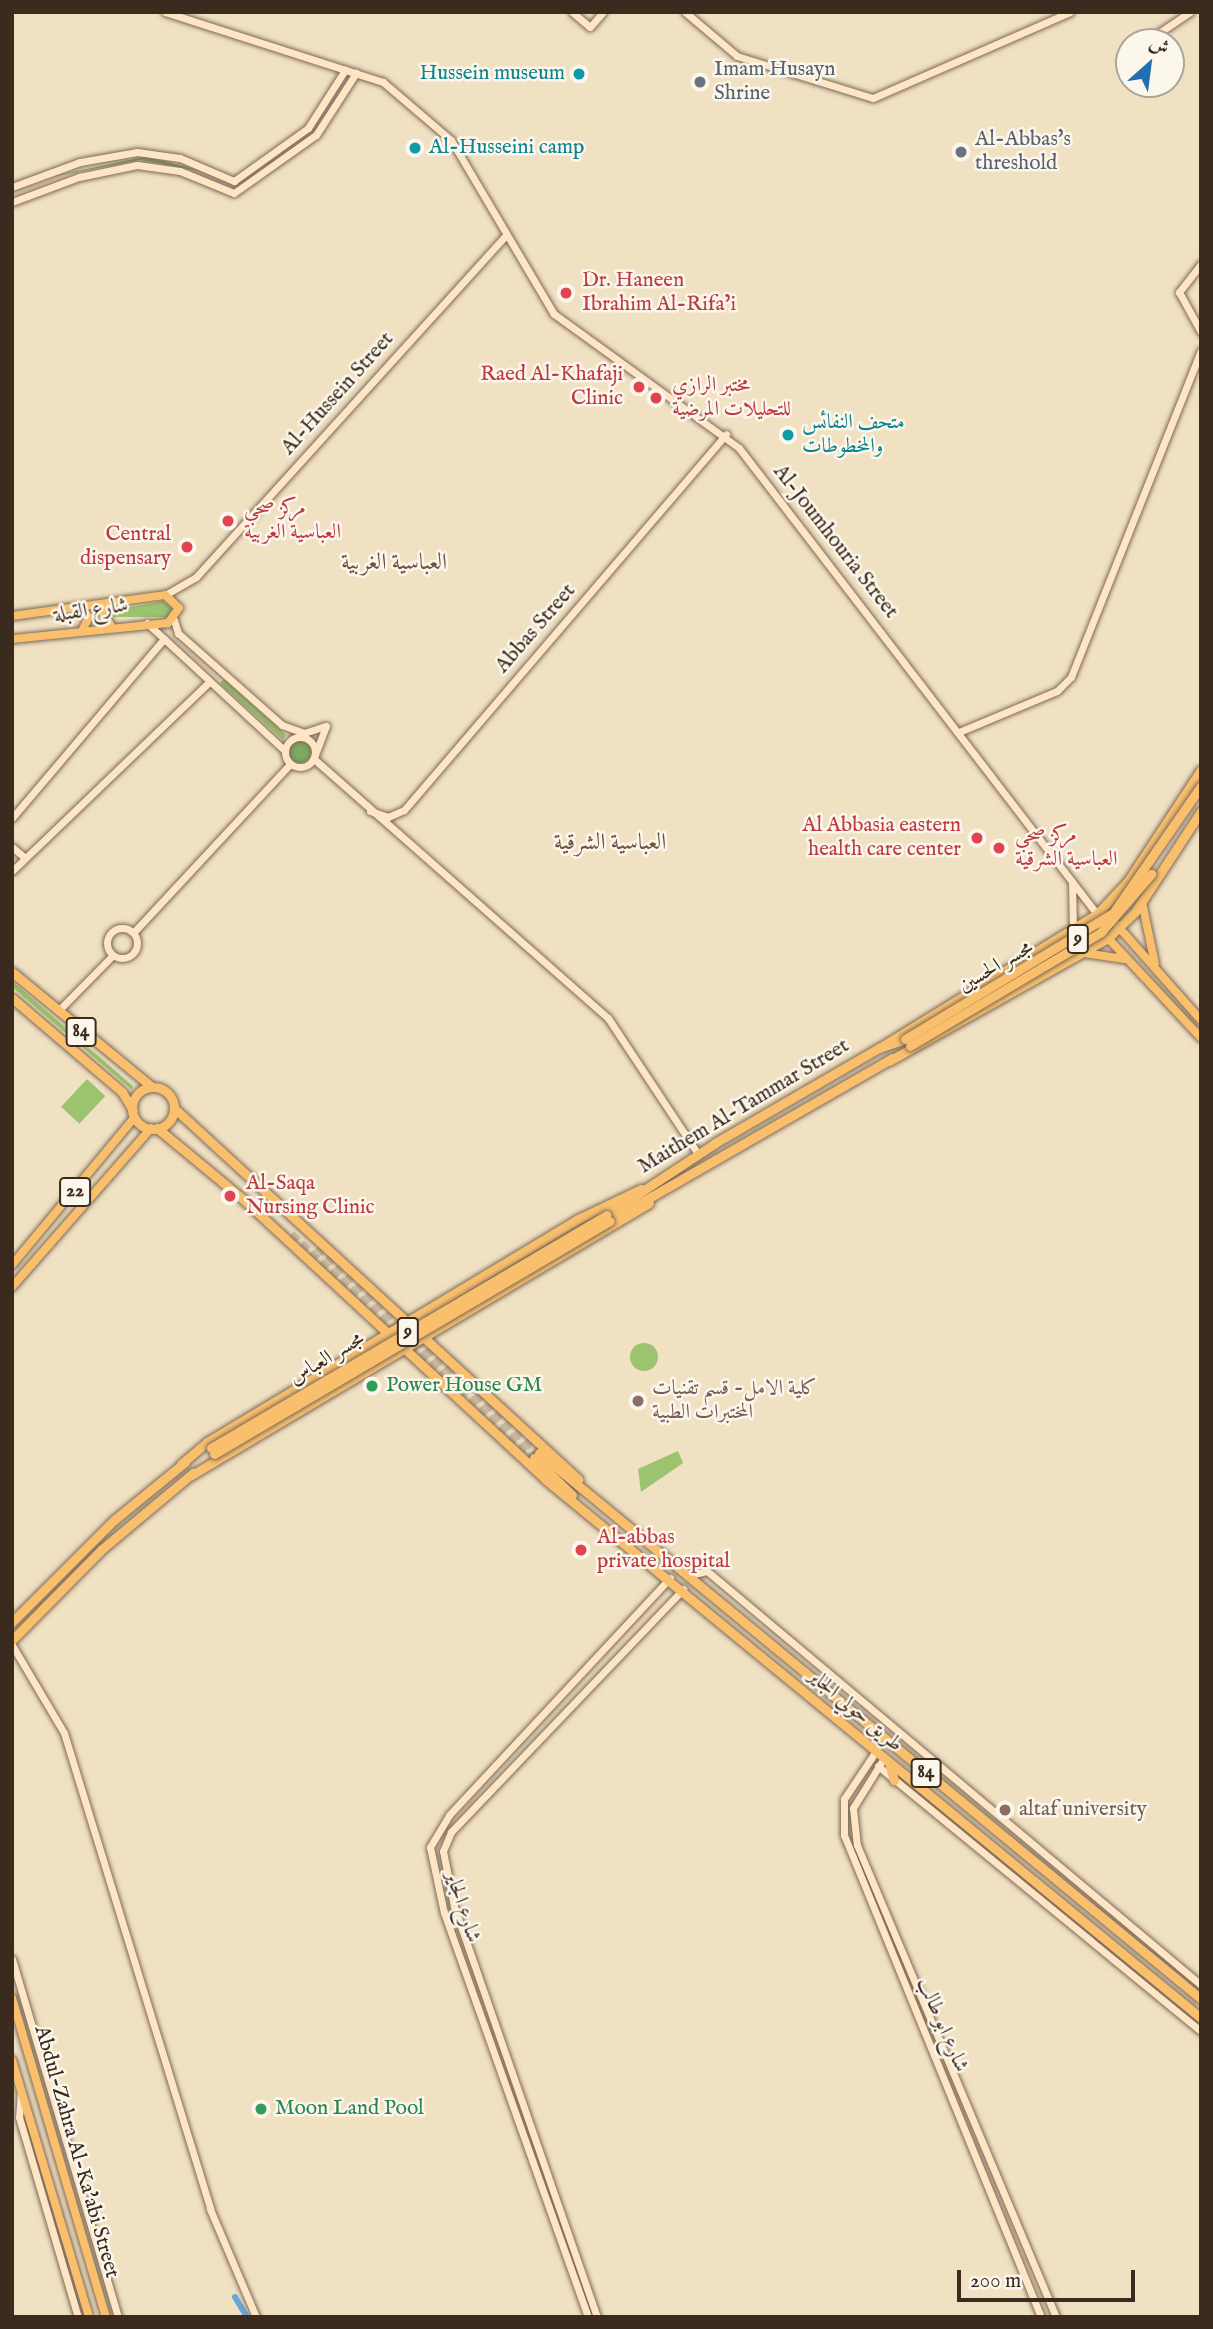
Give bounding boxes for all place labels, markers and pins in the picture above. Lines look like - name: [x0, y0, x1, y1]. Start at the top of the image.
- place label: Imam Husayn Shrine: [714, 57, 836, 107]
- place label: Hussein museum: [419, 61, 565, 87]
- marker: Hussein museum: [571, 66, 587, 82]
- marker: Imam Husayn Shrine: [692, 74, 708, 90]
- place label: Al-Abbas's threshold: [975, 127, 1071, 177]
- place label: Al-Husseini camp: [429, 135, 584, 161]
- marker: Al-Husseini camp: [407, 140, 423, 156]
- marker: Al-Abbas's threshold: [953, 144, 969, 160]
- place label: Dr. Haneen Ibrahim Al-Rifa’i: [582, 268, 736, 318]
- marker: Dr. Haneen Ibrahim Al-Rifa’i: [556, 283, 576, 303]
- place label: Raed Al-Khafaji Clinic: [480, 362, 623, 412]
- place label: مختبر الرازي للتحليلات المرضية: [672, 373, 791, 423]
- marker: Raed Al-Khafaji Clinic: [629, 377, 649, 397]
- marker: مختبر الرازي للتحليلات المرضية: [646, 388, 666, 408]
- place label: متحف النفائس والمخطوطات: [802, 410, 905, 460]
- marker: متحف النفائس والمخطوطات: [780, 427, 796, 443]
- place label: مركز صحي العباسية الغربية: [244, 496, 341, 546]
- marker: مركز صحي العباسية الغربية: [218, 511, 238, 531]
- place label: Central dispensary: [80, 522, 171, 572]
- marker: Central dispensary: [177, 537, 197, 557]
- place label: Al Abbasia eastern health care center: [802, 813, 961, 863]
- place label: مركز صحي العباسية الشرقية: [1015, 823, 1118, 873]
- marker: Al Abbasia eastern health care center: [967, 828, 987, 848]
- marker: مركز صحي العباسية الشرقية: [989, 838, 1009, 858]
- place label: Al-Saqa Nursing Clinic: [246, 1171, 374, 1221]
- marker: Al-Saqa Nursing Clinic: [220, 1186, 240, 1206]
- place label: Power House GM: [386, 1373, 542, 1399]
- place label: كلية الامل- قسم تقنيات المختبرات الطبية: [652, 1376, 817, 1426]
- marker: Power House GM: [364, 1378, 380, 1394]
- marker: كلية الامل- قسم تقنيات المختبرات الطبية: [630, 1393, 646, 1409]
- place label: Al-abbas private hospital: [597, 1525, 730, 1575]
- marker: Al-abbas private hospital: [571, 1540, 591, 1560]
- place label: altaf university: [1019, 1797, 1147, 1823]
- marker: altaf university: [997, 1802, 1013, 1818]
- place label: Moon Land Pool: [275, 2096, 424, 2122]
- marker: Moon Land Pool: [253, 2101, 269, 2117]

